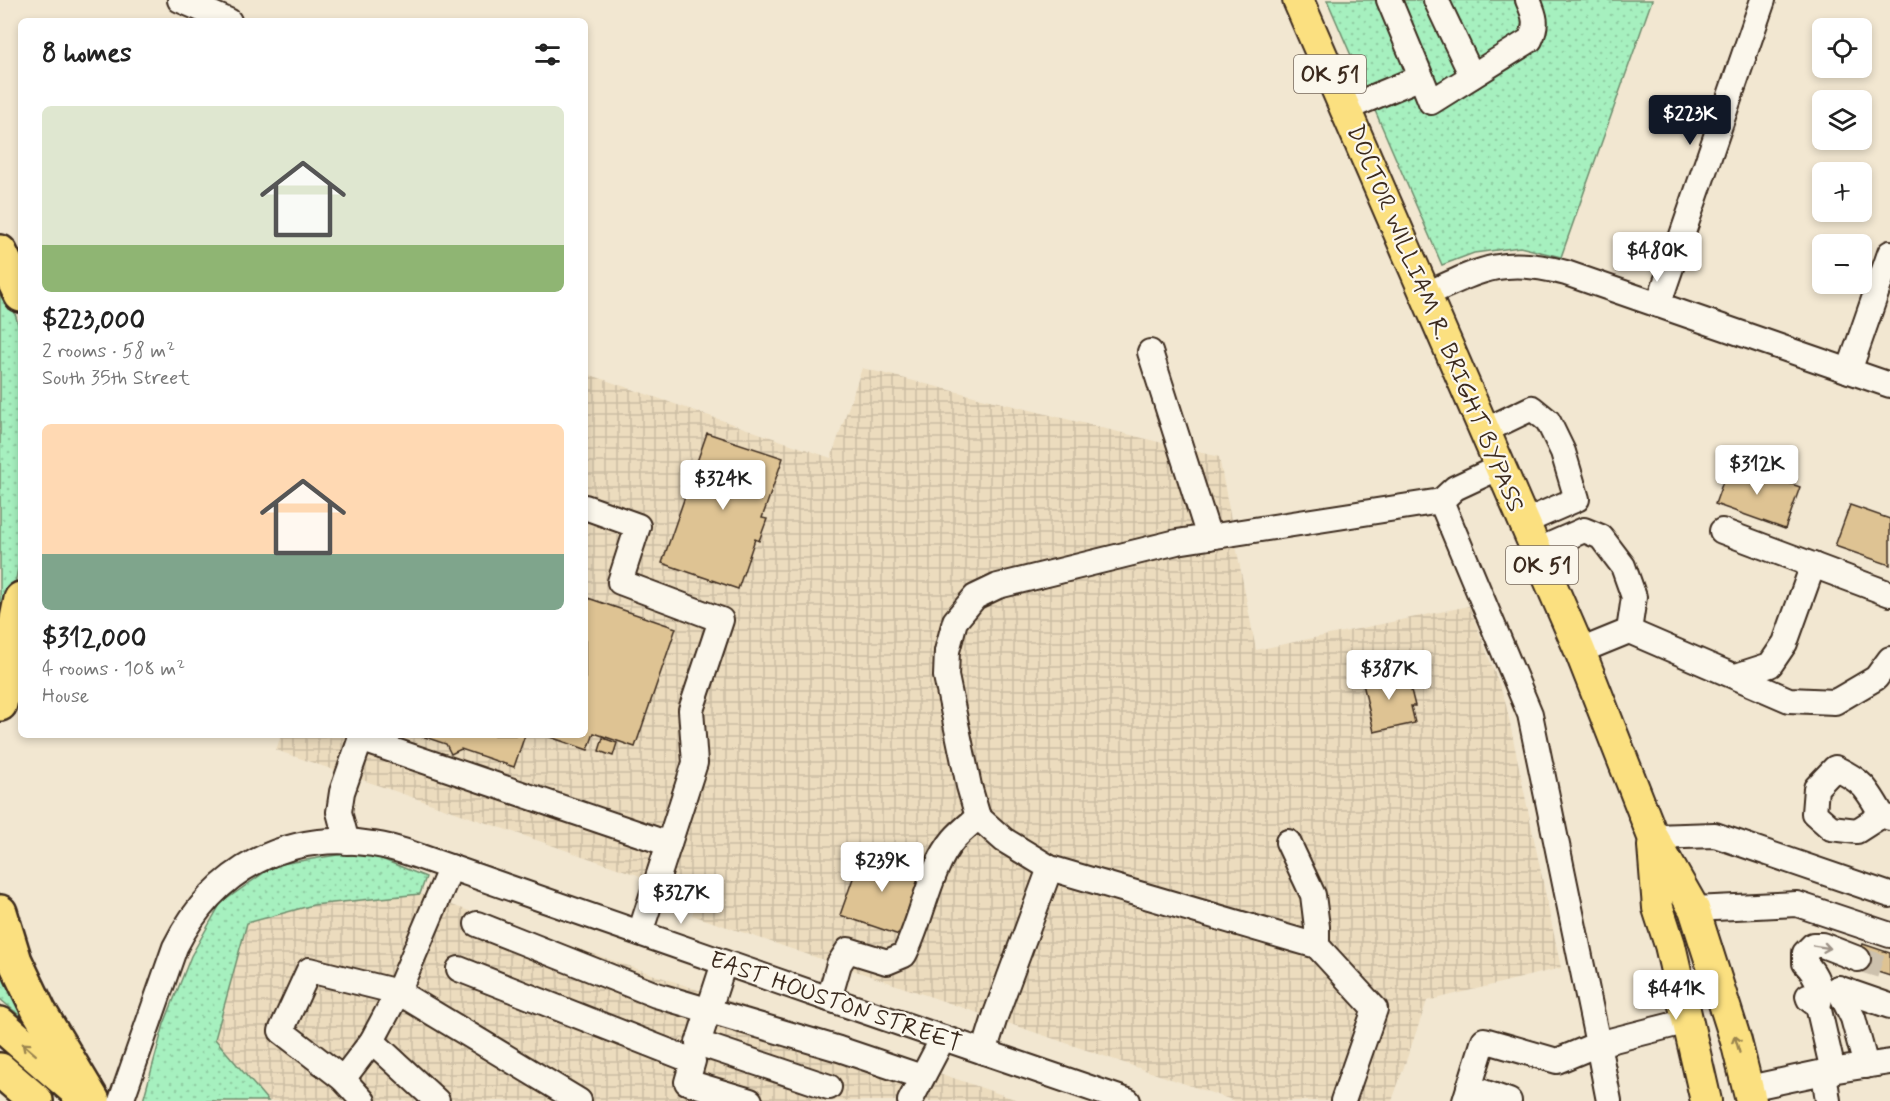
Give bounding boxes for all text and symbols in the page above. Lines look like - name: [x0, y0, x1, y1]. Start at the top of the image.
- map controls: [1812, 18, 1872, 294]
- button: locate: [1812, 18, 1872, 78]
- text: 8 homes: [42, 37, 132, 71]
- icon: filters: [531, 38, 564, 71]
- road number: OK 51: [1294, 55, 1366, 93]
- button: layers: [1812, 90, 1872, 150]
- pin: $223K: [1648, 95, 1732, 146]
- text: $223K: [1663, 101, 1717, 128]
- street label: DOCTOR WILLIAM R. BRIGHT BYPASS: [1339, 120, 1531, 517]
- icon: home: [249, 145, 357, 253]
- button: +: [1812, 162, 1872, 222]
- pin: $480K: [1615, 232, 1699, 283]
- button: −: [1812, 234, 1872, 294]
- text: $480K: [1627, 238, 1687, 265]
- text: $223,000: [42, 304, 145, 338]
- text: 2 rooms · 58 m²: [42, 338, 175, 365]
- text: South 35th Street: [42, 365, 190, 392]
- pin: $312K: [1715, 445, 1799, 496]
- text: $312K: [1729, 451, 1785, 478]
- pin: $324K: [681, 460, 765, 511]
- icon: home: [249, 463, 357, 571]
- text: $324K: [694, 466, 752, 493]
- road number: OK 51: [1506, 546, 1578, 584]
- text: $312,000: [42, 622, 146, 656]
- pin: $387K: [1347, 650, 1431, 701]
- text: 4 rooms · 108 m²: [42, 656, 185, 683]
- text: $387K: [1360, 656, 1418, 683]
- text: House: [42, 683, 89, 710]
- pin: $239K: [840, 842, 924, 893]
- text: $239K: [855, 848, 909, 875]
- pin: $327K: [639, 874, 723, 925]
- text: $327K: [653, 880, 709, 907]
- one-way arrow: [1812, 942, 1831, 953]
- street label: EAST HOUSTON STREET: [705, 945, 966, 1060]
- pin: $441K: [1634, 970, 1718, 1021]
- text: $441K: [1647, 976, 1705, 1003]
- one-way arrow: [1731, 1035, 1742, 1054]
- one-way arrow: [21, 1042, 36, 1056]

